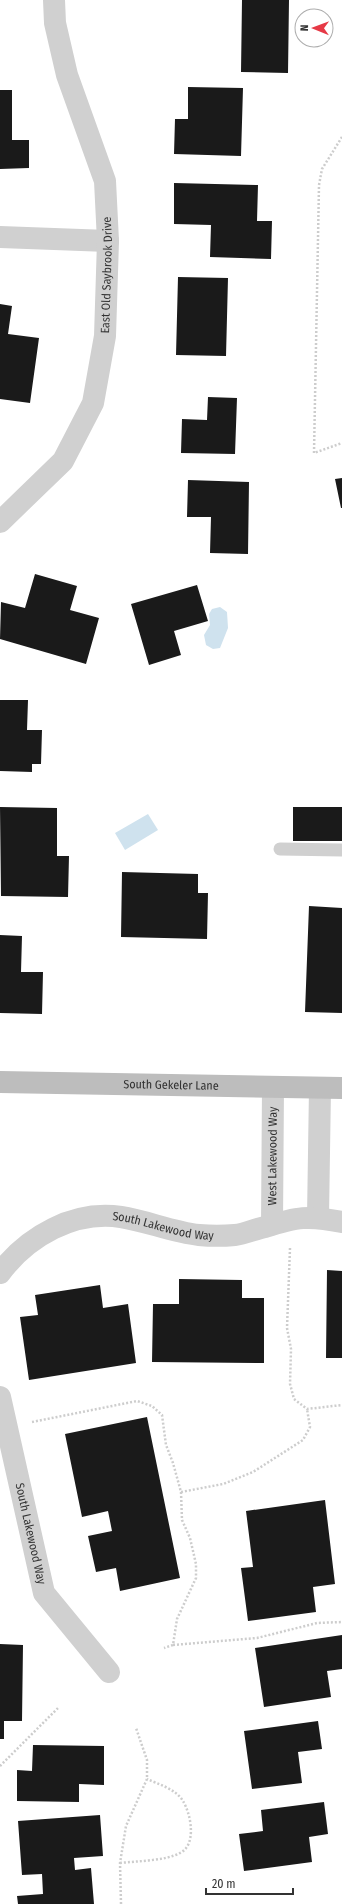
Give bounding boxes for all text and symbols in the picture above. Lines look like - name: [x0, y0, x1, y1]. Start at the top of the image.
- north arrow: [294, 8, 334, 48]
- text: N: [298, 24, 311, 31]
- street label: East Old Saybrook Drive: [98, 216, 115, 334]
- street label: South Gekeler Lane: [123, 1077, 219, 1093]
- street label: West Lakewood Way: [265, 1106, 280, 1205]
- street label: South Lakewood Way: [112, 1209, 215, 1243]
- street label: South Lakewood Way: [12, 1481, 49, 1586]
- scale bar: [206, 1870, 293, 1896]
- text: 20 m: [212, 1877, 236, 1891]

